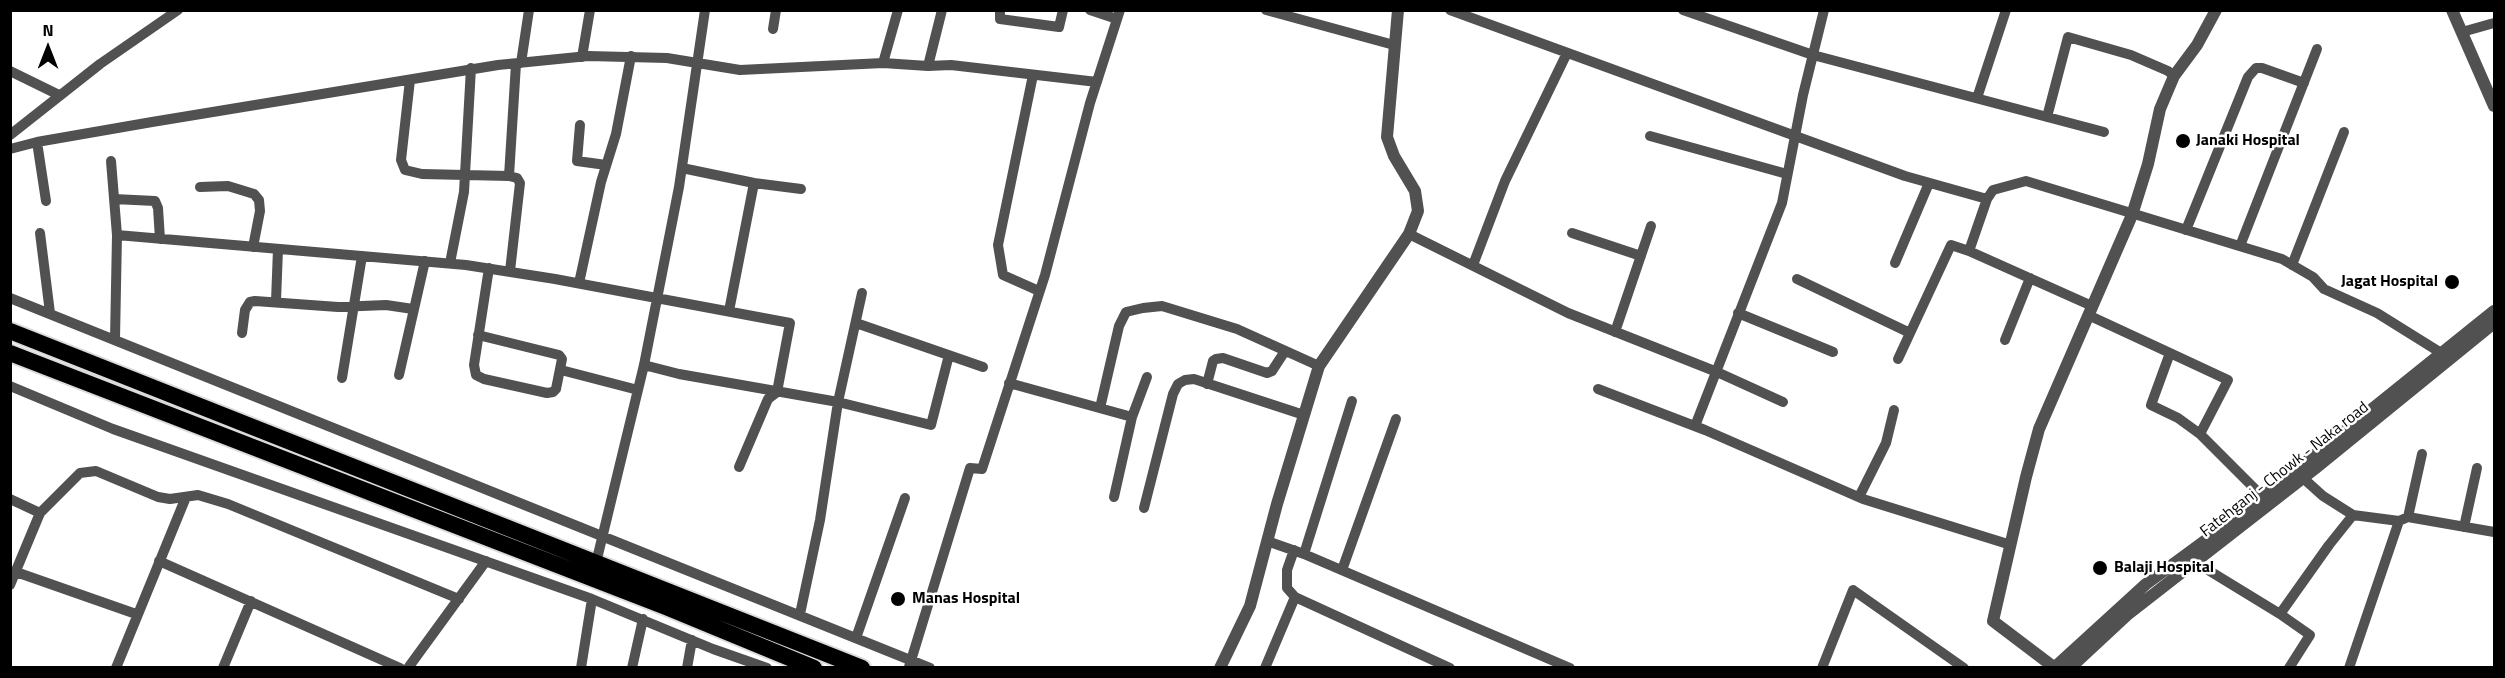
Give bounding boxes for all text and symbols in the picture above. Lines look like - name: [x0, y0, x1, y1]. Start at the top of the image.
- north arrow: [18, 18, 78, 78]
- text: N: [42, 18, 54, 42]
- place label: Janaki Hospital: [2196, 131, 2300, 151]
- marker: Janaki Hospital: [2174, 132, 2192, 150]
- place label: Jagat Hospital: [2341, 272, 2438, 292]
- marker: Jagat Hospital: [2443, 273, 2461, 291]
- street label: Fatehganj - Chowk - Naka road: [2197, 398, 2373, 542]
- place label: Balaji Hospital: [2114, 558, 2214, 578]
- marker: Balaji Hospital: [2091, 559, 2109, 577]
- place label: Manas Hospital: [912, 589, 1020, 609]
- marker: Manas Hospital: [889, 590, 907, 608]

